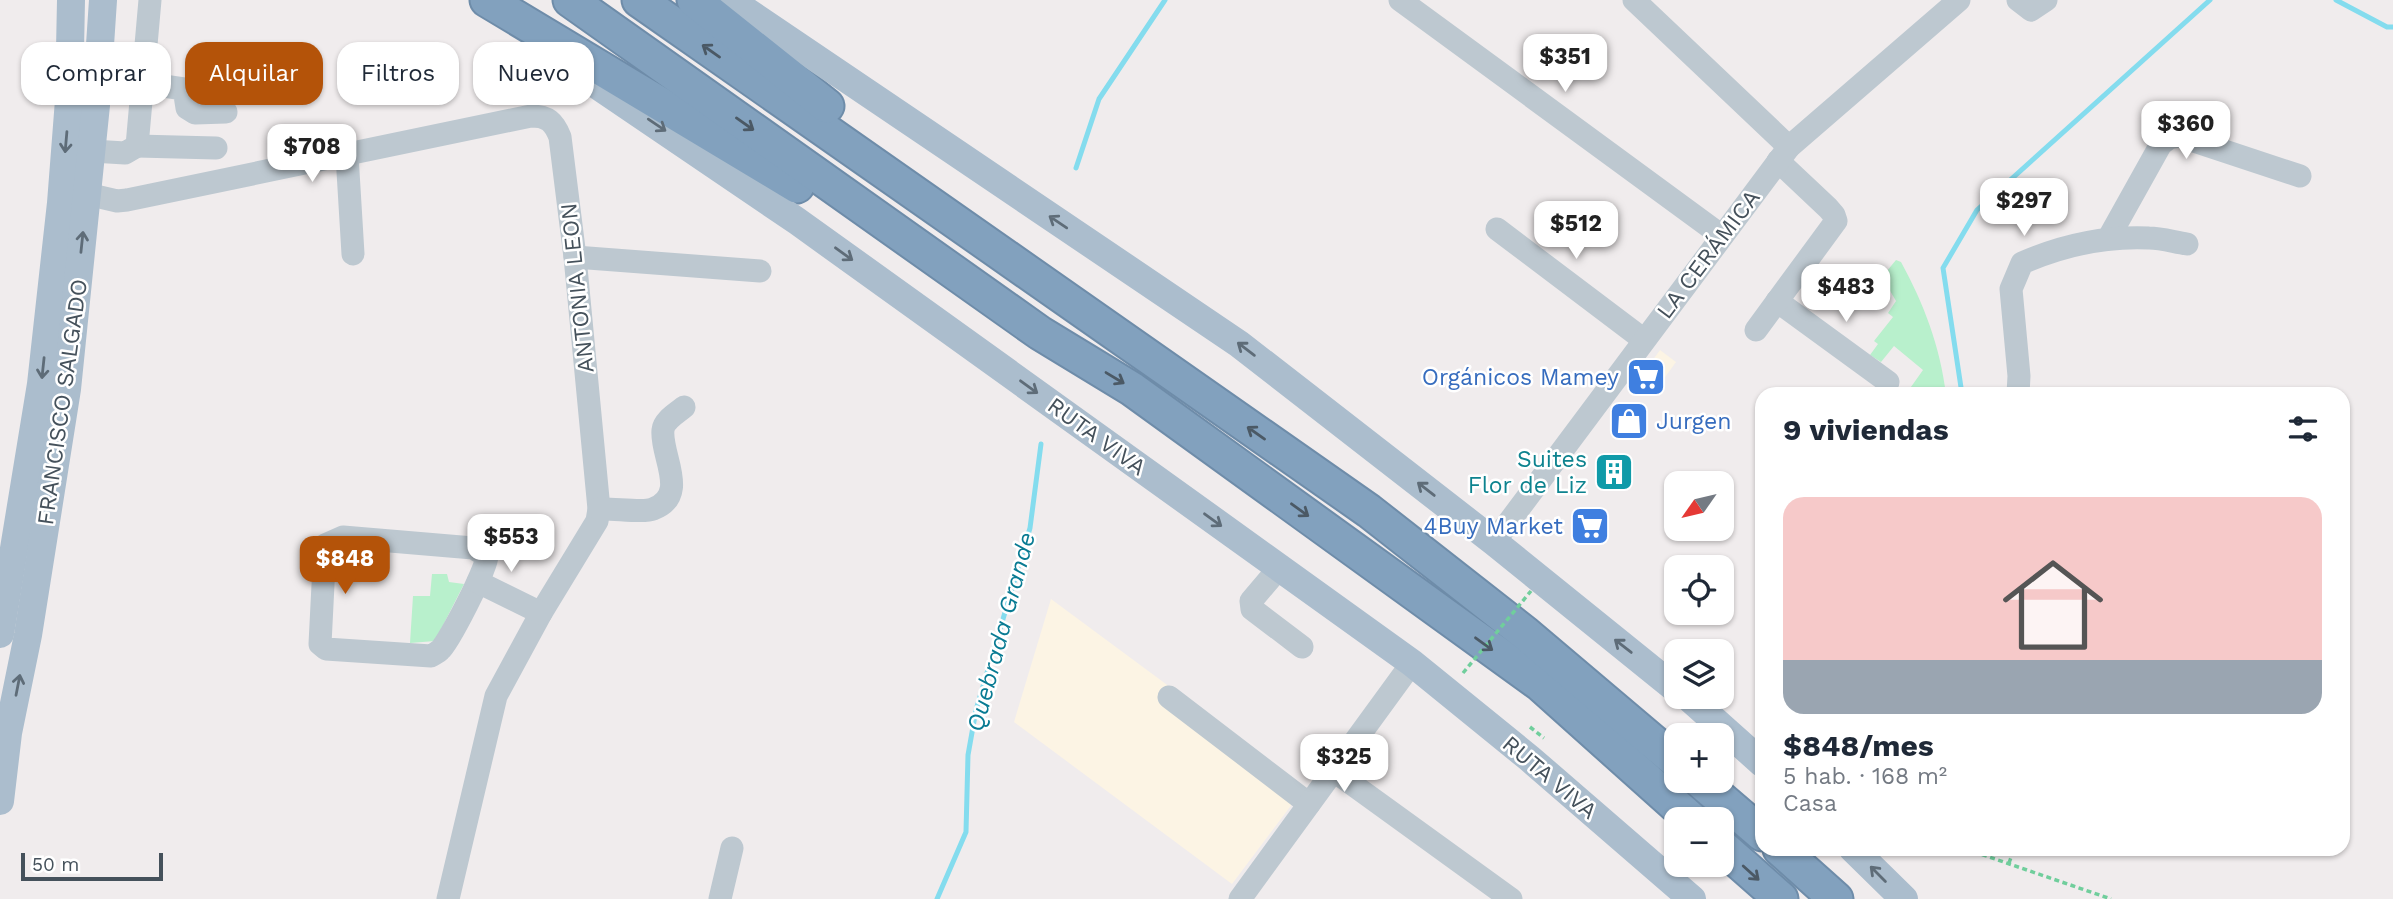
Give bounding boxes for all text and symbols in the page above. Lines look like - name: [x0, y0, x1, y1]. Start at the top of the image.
- pin: $351: [1524, 34, 1606, 94]
- chip: Comprar: [21, 42, 171, 105]
- chip: Alquilar: [185, 42, 323, 105]
- chip: Filtros: [337, 42, 459, 105]
- chip: Nuevo: [473, 42, 594, 105]
- text: $351: [1539, 43, 1591, 70]
- one-way arrow: [702, 44, 721, 58]
- pin: $360: [2145, 102, 2227, 161]
- text: $360: [2157, 110, 2215, 137]
- one-way arrow: [735, 117, 754, 132]
- one-way arrow: [646, 118, 666, 132]
- pin: $708: [271, 124, 353, 184]
- one-way arrow: [59, 130, 72, 152]
- text: $708: [283, 133, 341, 160]
- pin: $297: [1983, 178, 2065, 238]
- street label: LA CERÁMICA: [1651, 185, 1766, 324]
- text: $297: [1996, 187, 2052, 214]
- street label: ANTONIA LEON: [555, 202, 600, 374]
- pin: $512: [1535, 202, 1617, 261]
- text: $512: [1550, 210, 1602, 237]
- one-way arrow: [1049, 214, 1068, 229]
- one-way arrow: [76, 231, 89, 254]
- one-way arrow: [834, 247, 853, 261]
- pin: $483: [1805, 264, 1887, 324]
- text: $483: [1817, 273, 1875, 300]
- street label: FRANCISCO SALGADO: [32, 277, 93, 527]
- one-way arrow: [1238, 342, 1256, 357]
- one-way arrow: [36, 356, 49, 379]
- supermarket icon: Orgánicos Mamey: [1625, 356, 1667, 398]
- place label: Orgánicos Mamey: [1422, 364, 1619, 391]
- one-way arrow: [1104, 371, 1124, 385]
- one-way arrow: [1019, 379, 1038, 394]
- street label: RUTA VIVA: [1042, 392, 1151, 481]
- shop icon: Jurgen: [1608, 400, 1650, 442]
- place label: Jurgen: [1656, 408, 1732, 435]
- icon: filters: [2284, 410, 2322, 448]
- text: 9 viviendas: [1783, 412, 1949, 447]
- one-way arrow: [1247, 426, 1266, 440]
- place label: Suites Flor de Liz: [1468, 446, 1587, 499]
- building icon: Suites Flor de Liz: [1593, 451, 1635, 493]
- north arrow: [1664, 471, 1734, 541]
- map controls: [1664, 471, 1734, 877]
- one-way arrow: [1417, 482, 1436, 497]
- one-way arrow: [1290, 503, 1309, 517]
- supermarket icon: 4Buy Market: [1569, 505, 1611, 547]
- one-way arrow: [1203, 513, 1222, 527]
- place label: 4Buy Market: [1424, 513, 1563, 540]
- pin: $553: [470, 514, 552, 574]
- text: $553: [483, 523, 539, 550]
- water label: Quebrada Grande: [961, 529, 1041, 735]
- pin: $848: [304, 536, 386, 596]
- icon: home: [1990, 542, 2116, 668]
- text: $848: [316, 545, 374, 572]
- button: locate: [1664, 555, 1734, 625]
- one-way arrow: [1474, 637, 1493, 651]
- one-way arrow: [1614, 639, 1633, 654]
- button: layers: [1664, 639, 1734, 709]
- one-way arrow: [11, 674, 25, 697]
- button: +: [1664, 723, 1734, 793]
- text: $848/mes: [1783, 728, 1934, 763]
- street label: RUTA VIVA: [1497, 730, 1602, 825]
- pin: $325: [1303, 734, 1385, 794]
- text: $325: [1316, 743, 1372, 770]
- text: 5 hab. · 168 m²: [1783, 763, 1947, 790]
- text: Casa: [1783, 790, 1837, 817]
- button: −: [1664, 807, 1734, 877]
- scale bar: [21, 850, 163, 882]
- text: 50 m: [32, 853, 79, 876]
- one-way arrow: [1742, 865, 1760, 881]
- one-way arrow: [1870, 865, 1887, 882]

